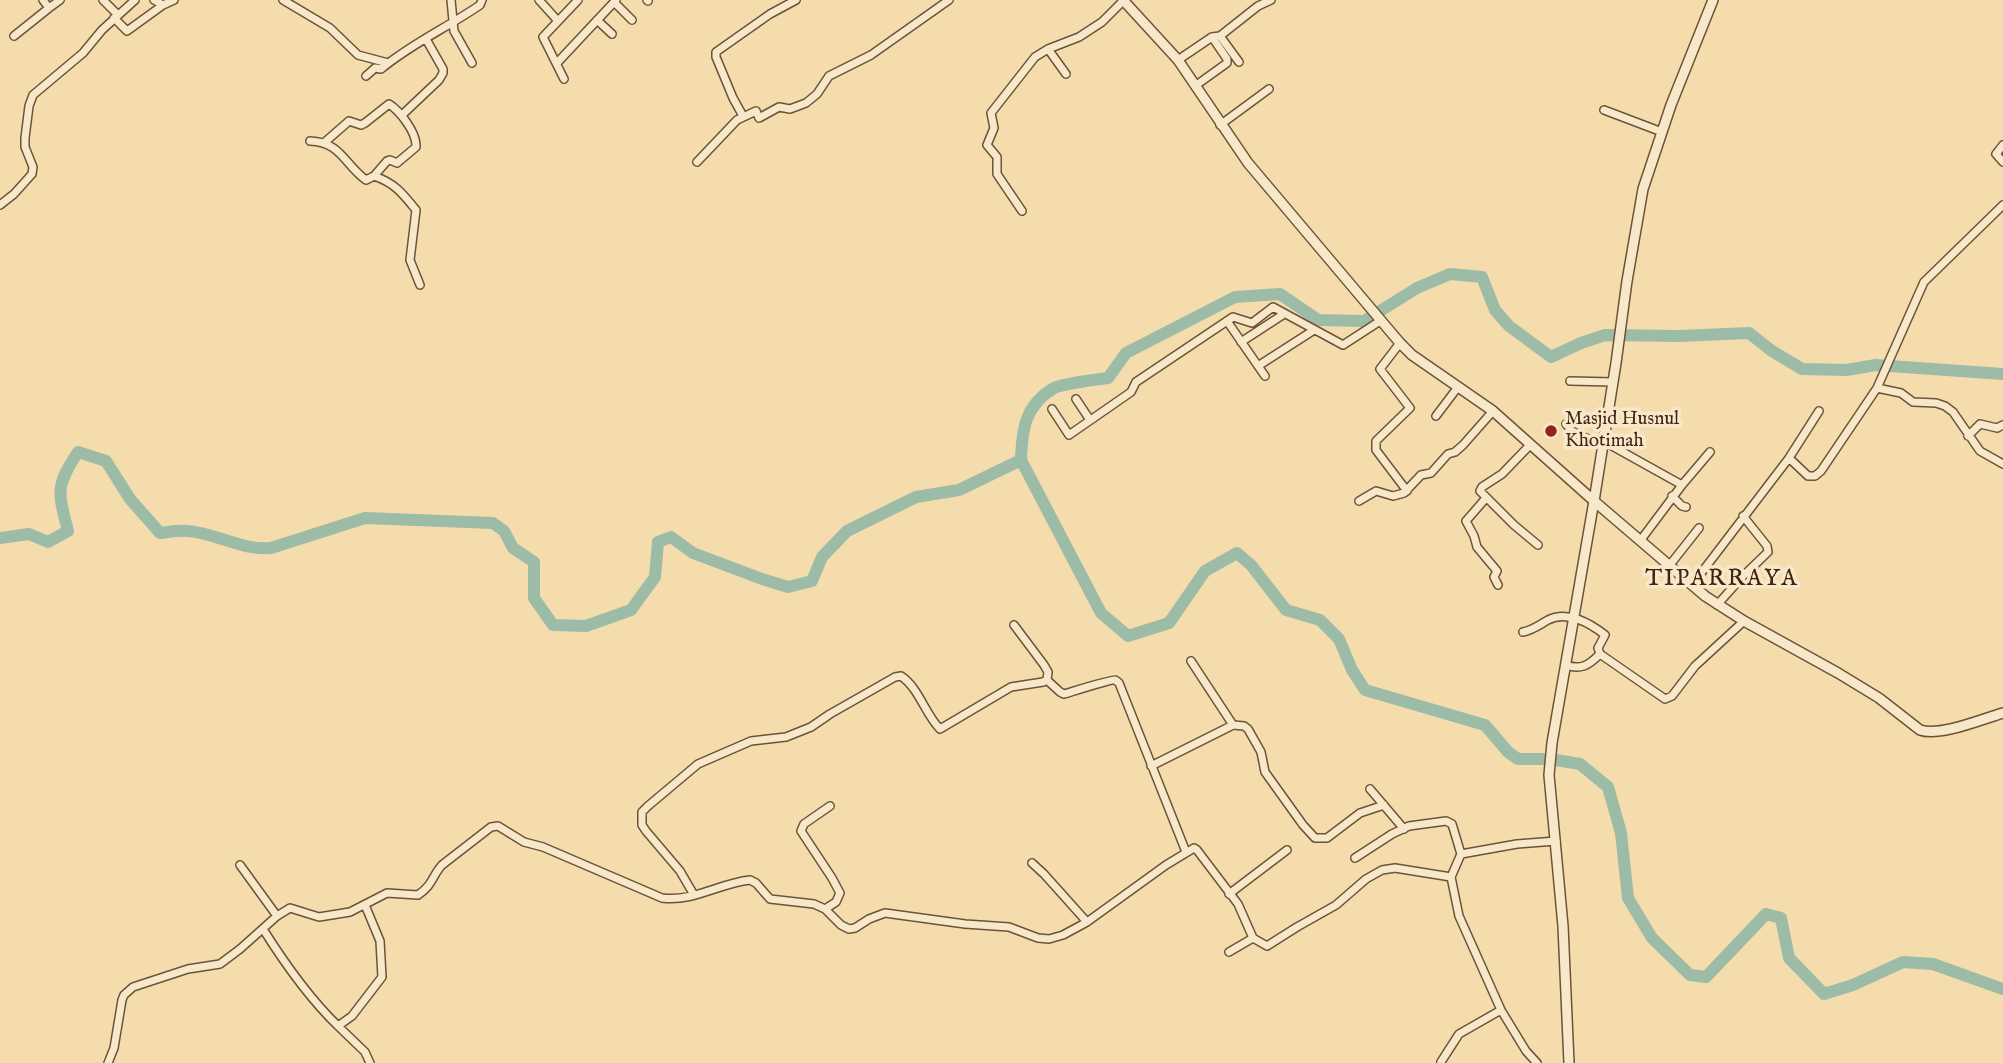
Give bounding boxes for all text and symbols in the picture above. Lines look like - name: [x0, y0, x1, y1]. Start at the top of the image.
- place label: Masjid Husnul Khotimah: [1565, 409, 1679, 453]
- marker: Masjid Husnul Khotimah: [1543, 423, 1559, 439]
- district label: TIPARRAYA: [1646, 566, 1798, 594]

